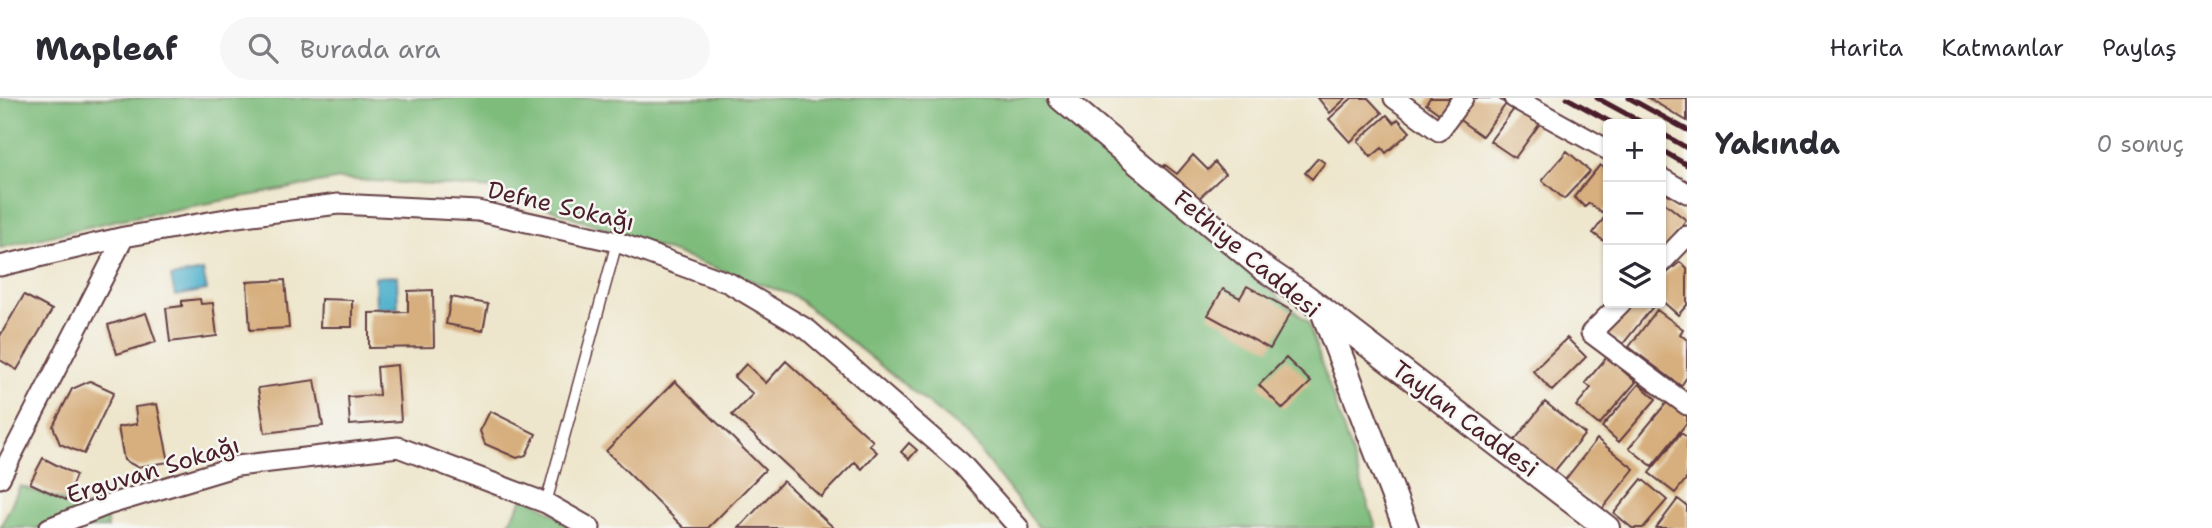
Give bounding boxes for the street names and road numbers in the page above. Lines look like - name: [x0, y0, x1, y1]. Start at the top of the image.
- street label: Defne Sokağı: [484, 174, 638, 238]
- street label: Fethiye Caddesi: [1167, 183, 1327, 325]
- street label: Taylan Caddesi: [1385, 353, 1545, 485]
- street label: Erguvan Sokağı: [63, 429, 243, 511]

